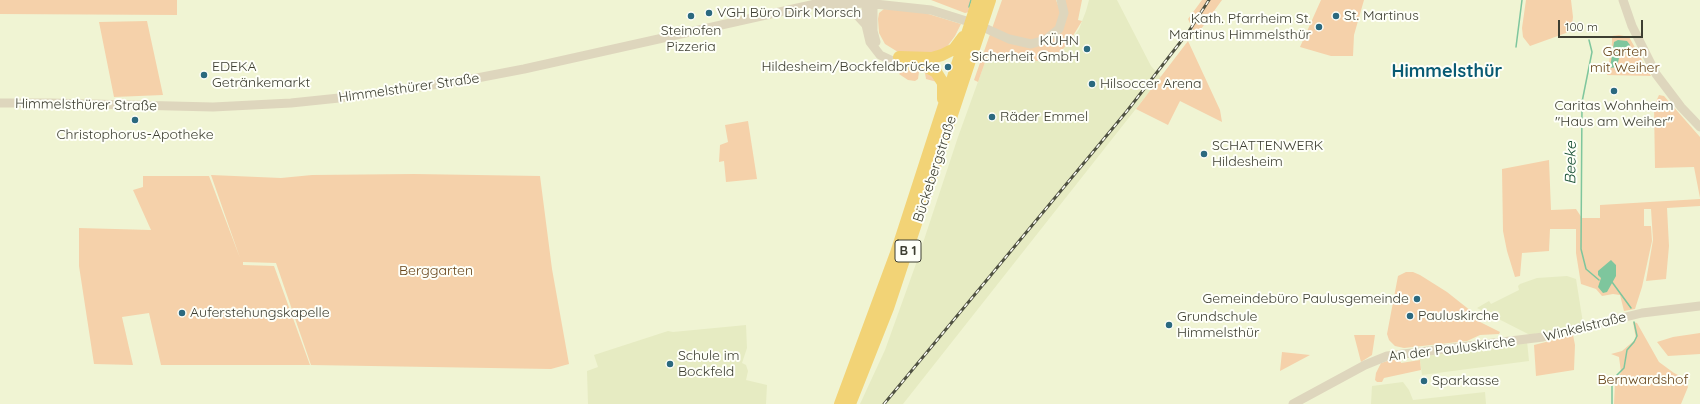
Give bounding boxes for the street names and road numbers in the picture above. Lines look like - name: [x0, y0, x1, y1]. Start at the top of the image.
- street label: Himmelsthürer Straße: [338, 70, 480, 106]
- street label: Himmelsthürer Straße: [15, 95, 157, 115]
- street label: Bückebergstraße: [910, 114, 960, 224]
- road number: B 1: [895, 240, 921, 262]
- street label: Winkelstraße: [1542, 309, 1628, 345]
- street label: An der Pauluskirche: [1388, 333, 1516, 365]

